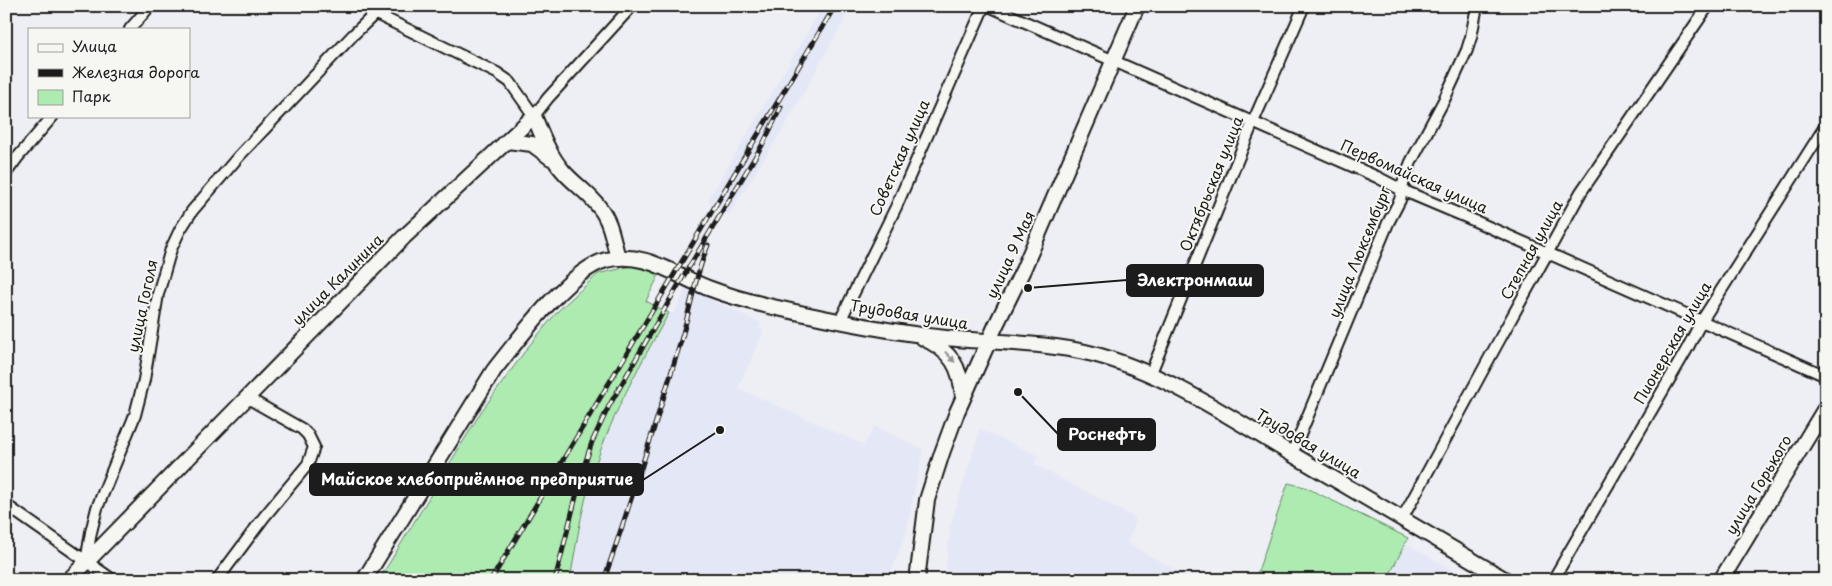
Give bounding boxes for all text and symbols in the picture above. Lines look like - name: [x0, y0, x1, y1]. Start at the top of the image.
- legend: [28, 28, 190, 118]
- text: Улица: [72, 34, 117, 57]
- text: Железная дорога: [72, 60, 200, 83]
- text: Парк: [72, 84, 111, 107]
- street label: Советская улица: [863, 95, 935, 220]
- street label: Октябрьская улица: [1173, 112, 1248, 255]
- street label: Первомайская улица: [1337, 133, 1492, 219]
- street label: улица Люксембург: [1322, 182, 1396, 321]
- street label: Степная улица: [1494, 195, 1568, 303]
- street label: улица 9 Мая: [979, 207, 1040, 302]
- street label: улица Калинина: [286, 228, 388, 330]
- street label: улица Гоголя: [120, 257, 163, 354]
- callout: Электронмаш: [1127, 265, 1263, 296]
- text: Электронмаш: [1137, 267, 1253, 291]
- street label: Пионерская улица: [1627, 276, 1716, 408]
- street label: Трудовая улица: [849, 293, 971, 334]
- one-way arrow: [944, 351, 956, 363]
- street label: Трудовая улица: [1252, 402, 1366, 484]
- callout: Роснефть: [1058, 419, 1155, 450]
- text: Роснефть: [1068, 421, 1146, 445]
- street label: улица Горького: [1719, 430, 1797, 539]
- callout: Майское хлебоприёмное предприятие: [310, 464, 643, 495]
- text: Майское хлебоприёмное предприятие: [321, 466, 633, 490]

